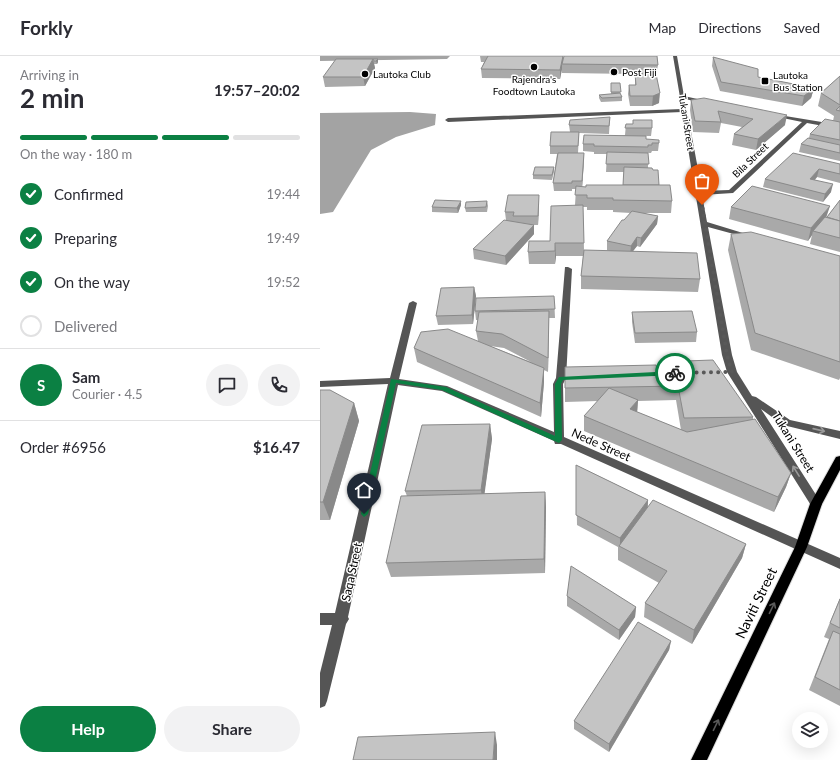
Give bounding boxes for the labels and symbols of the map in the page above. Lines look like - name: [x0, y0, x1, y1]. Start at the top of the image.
- marker: Rajendra's Foodtown Lautoka: [529, 62, 539, 72]
- place label: Post Fiji: [622, 66, 657, 78]
- marker: Post Fiji: [609, 67, 619, 77]
- place label: Lautoka Club: [373, 68, 431, 80]
- marker: Lautoka Club: [360, 69, 370, 79]
- place label: Lautoka Bus Station: [773, 69, 823, 93]
- place label: Rajendra's Foodtown Lautoka: [493, 73, 575, 97]
- marker: Lautoka Bus Station: [760, 76, 770, 86]
- street label: Tukani Street: [677, 93, 697, 152]
- street label: Bila Street: [730, 140, 771, 180]
- pin: [685, 164, 719, 205]
- courier: [655, 353, 695, 393]
- street label: Tukani Street: [769, 409, 818, 475]
- street label: Nede Street: [569, 425, 634, 464]
- one-way arrow: [812, 427, 825, 435]
- one-way arrow: [791, 465, 799, 477]
- pin: [347, 473, 381, 514]
- street label: Saqa Street: [338, 540, 365, 603]
- street label: Naviti Street: [731, 564, 780, 641]
- one-way arrow: [769, 602, 776, 614]
- one-way arrow: [713, 719, 720, 731]

